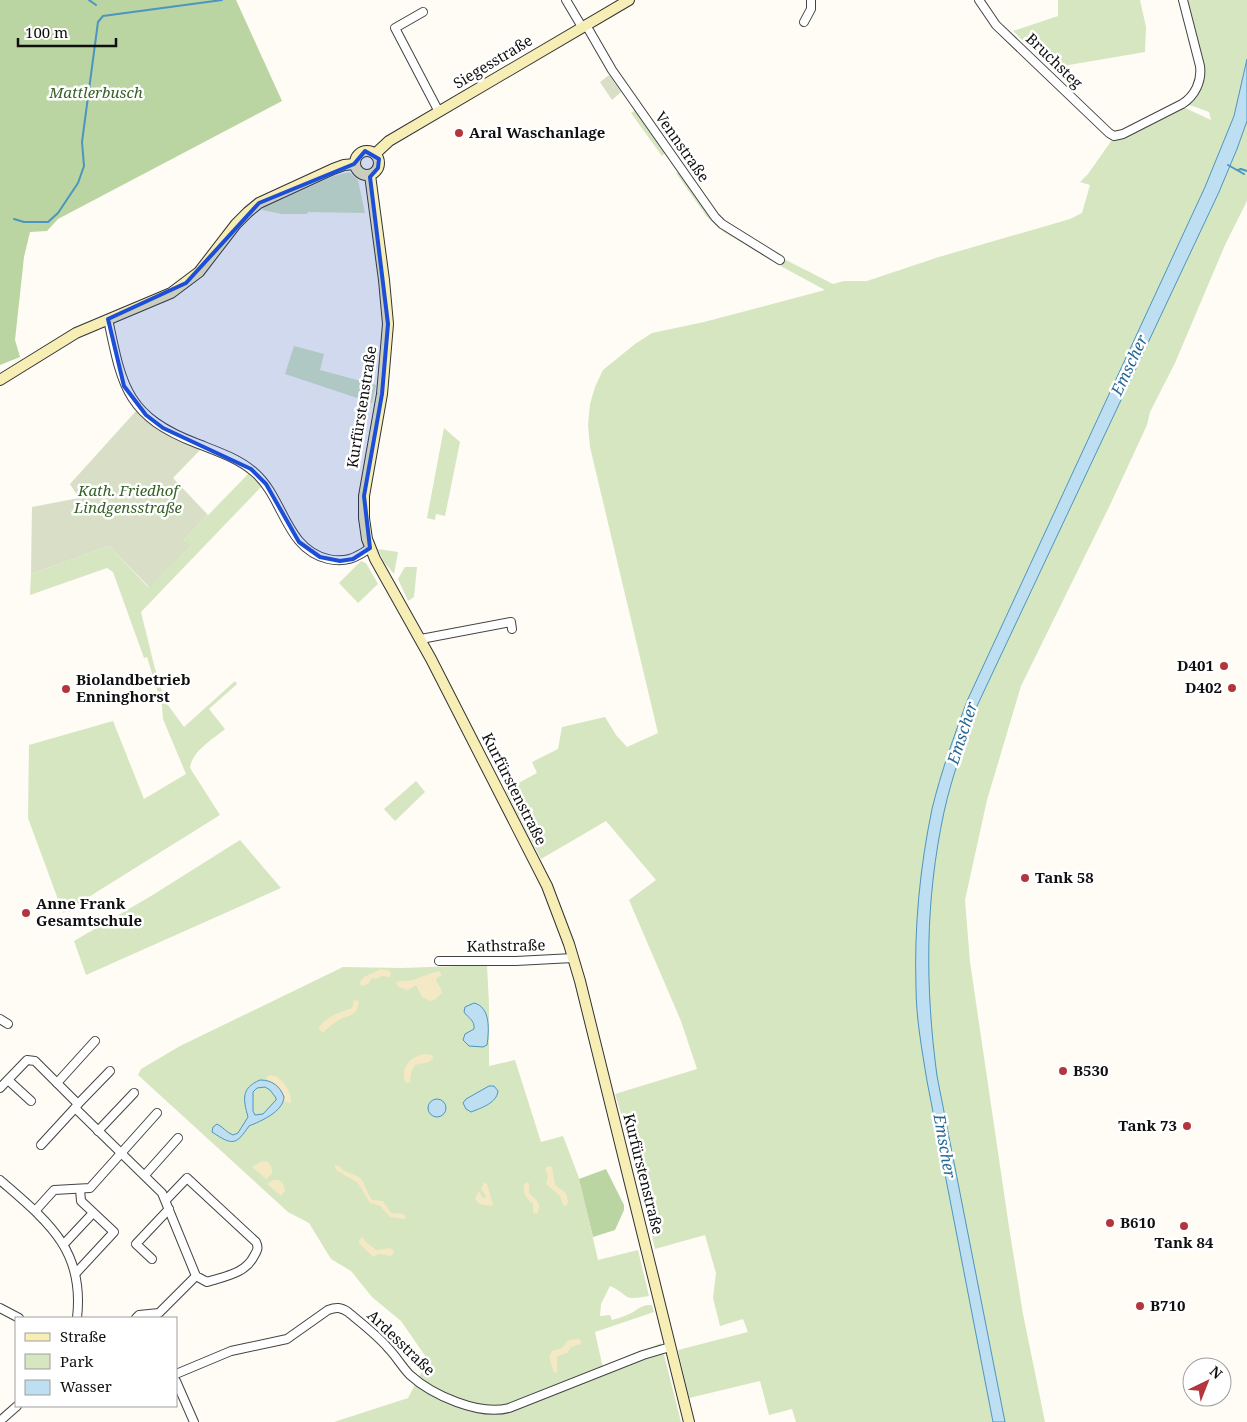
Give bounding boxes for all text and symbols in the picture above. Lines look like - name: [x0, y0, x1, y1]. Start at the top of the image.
- scale bar: [18, 15, 115, 47]
- text: 100 m: [25, 22, 68, 42]
- street label: Bruchsteg: [1022, 28, 1087, 92]
- street label: Siegesstraße: [449, 30, 536, 93]
- park label: Mattlerbusch: [48, 82, 143, 102]
- street label: Vennstraße: [651, 107, 714, 186]
- place label: Aral Waschanlage: [469, 122, 605, 142]
- marker: Aral Waschanlage: [453, 127, 465, 139]
- water label: Emscher: [1105, 331, 1153, 400]
- street label: Kurfürstenstraße: [341, 344, 381, 469]
- park label: Kath. Friedhof Lindgensstraße: [73, 480, 183, 517]
- place label: D401: [1177, 655, 1214, 675]
- marker: D401: [1218, 660, 1230, 672]
- place label: Biolandbetrieb Enninghorst: [76, 669, 191, 706]
- place label: D402: [1185, 677, 1222, 697]
- marker: D402: [1226, 682, 1238, 694]
- marker: Biolandbetrieb Enninghorst: [60, 683, 72, 695]
- water label: Emscher: [941, 698, 983, 768]
- street label: Kurfürstenstraße: [478, 729, 552, 848]
- place label: Tank 58: [1035, 867, 1094, 887]
- marker: Tank 58: [1019, 872, 1031, 884]
- place label: Anne Frank Gesamtschule: [36, 893, 142, 930]
- marker: Anne Frank Gesamtschule: [20, 907, 32, 919]
- street label: Kathstraße: [466, 934, 546, 956]
- place label: B530: [1073, 1060, 1109, 1080]
- marker: B530: [1057, 1065, 1069, 1077]
- street label: Kurfürstenstraße: [619, 1111, 669, 1236]
- water label: Emscher: [928, 1111, 962, 1180]
- place label: Tank 73: [1118, 1115, 1177, 1135]
- marker: Tank 73: [1181, 1120, 1193, 1132]
- place label: B610: [1120, 1212, 1156, 1232]
- marker: B610: [1104, 1217, 1116, 1229]
- marker: Tank 84: [1178, 1220, 1190, 1232]
- place label: Tank 84: [1155, 1232, 1214, 1252]
- place label: B710: [1150, 1295, 1186, 1315]
- marker: B710: [1134, 1300, 1146, 1312]
- street label: Ardesstraße: [364, 1305, 440, 1380]
- legend: [15, 1317, 178, 1407]
- text: Straße: [60, 1326, 106, 1346]
- text: Park: [60, 1351, 94, 1371]
- north arrow: [1182, 1357, 1232, 1407]
- text: N: [1206, 1361, 1227, 1383]
- text: Wasser: [60, 1376, 112, 1396]

